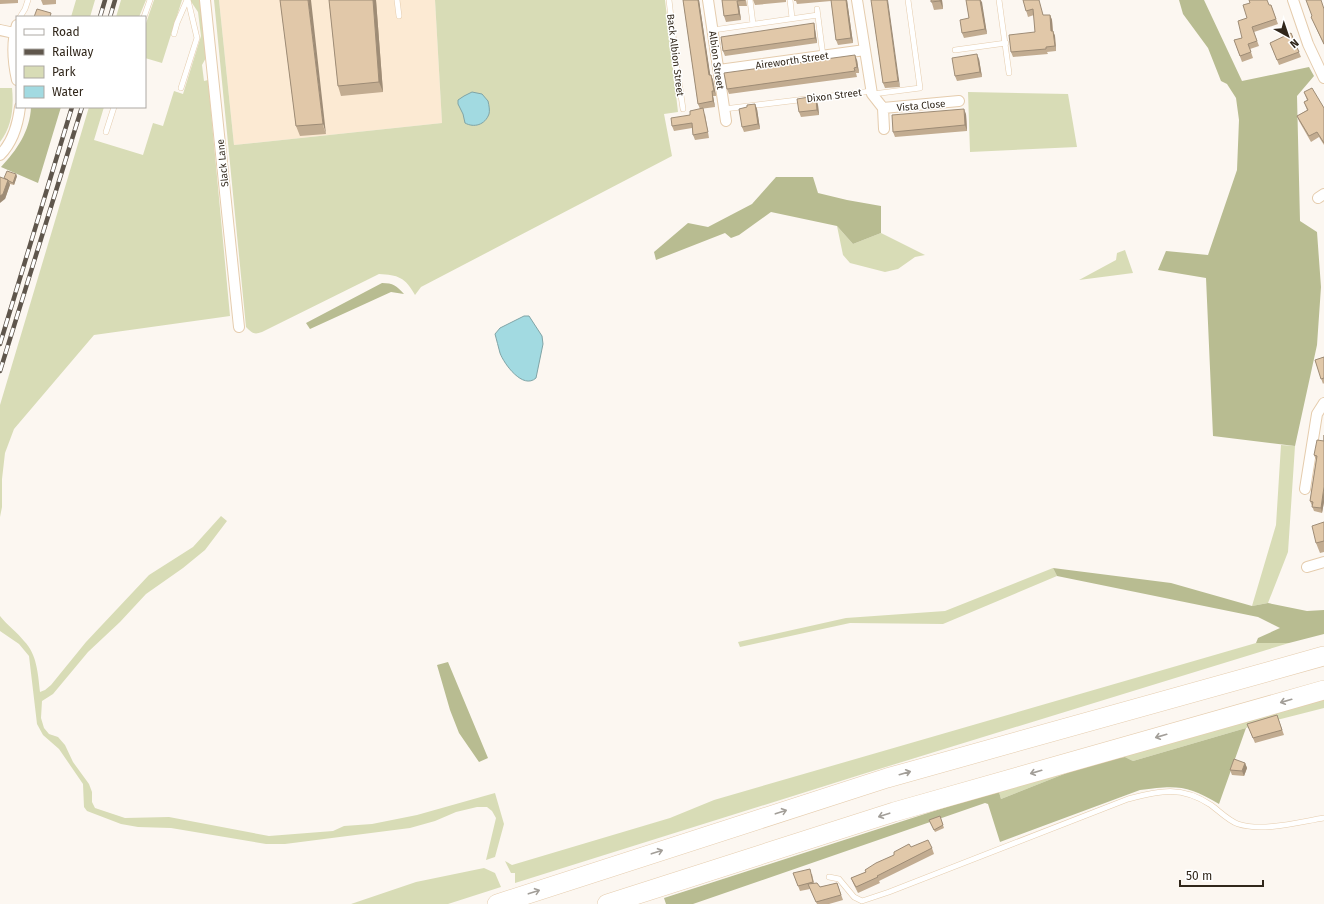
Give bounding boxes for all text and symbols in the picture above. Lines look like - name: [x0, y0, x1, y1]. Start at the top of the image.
- street label: Back Albion Street: [664, 13, 686, 97]
- legend: [16, 16, 146, 108]
- north arrow: [1268, 16, 1308, 56]
- text: Road: [52, 25, 80, 39]
- street label: Albion Street: [706, 30, 726, 91]
- text: N: [1287, 36, 1301, 51]
- text: Railway: [52, 45, 93, 59]
- street label: Aireworth Street: [755, 50, 830, 72]
- text: Park: [52, 65, 76, 79]
- text: Water: [52, 85, 84, 99]
- street label: Dixon Street: [806, 87, 863, 105]
- street label: Vista Close: [896, 98, 946, 114]
- street label: Slack Lane: [215, 138, 231, 187]
- one-way arrow: [1280, 698, 1293, 705]
- one-way arrow: [1155, 733, 1168, 741]
- one-way arrow: [898, 769, 911, 776]
- one-way arrow: [1030, 769, 1043, 776]
- one-way arrow: [774, 808, 787, 815]
- one-way arrow: [879, 812, 891, 820]
- one-way arrow: [651, 848, 664, 855]
- scale bar: [1180, 862, 1263, 888]
- text: 50 m: [1186, 869, 1212, 883]
- one-way arrow: [527, 888, 540, 895]

